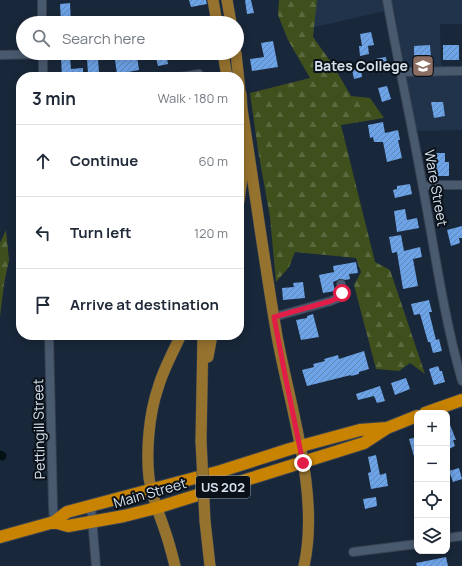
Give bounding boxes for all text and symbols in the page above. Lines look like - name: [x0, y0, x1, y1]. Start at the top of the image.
- search box: [16, 16, 244, 60]
- icon: search: [30, 27, 52, 49]
- text: Search here: [62, 28, 145, 49]
- school or university icon: Bates College: [410, 53, 436, 79]
- place label: Bates College: [314, 56, 408, 75]
- text: 3 min: [32, 87, 76, 110]
- text: Walk · 180 m: [157, 89, 228, 107]
- street label: Ware Street: [420, 148, 453, 228]
- icon: ahead: [32, 150, 54, 172]
- text: Continue: [70, 150, 138, 171]
- text: 60 m: [198, 152, 228, 170]
- icon: left: [32, 222, 54, 244]
- text: Turn left: [70, 222, 132, 243]
- text: 120 m: [194, 224, 228, 242]
- route start: [333, 284, 351, 302]
- icon: arrive: [32, 294, 54, 316]
- text: Arrive at destination: [70, 294, 219, 315]
- street label: Pettingill Street: [28, 378, 49, 479]
- map controls: [414, 410, 450, 554]
- button: +: [414, 410, 450, 446]
- button: −: [414, 446, 450, 482]
- route end: [294, 454, 312, 472]
- street label: Main Street: [111, 473, 189, 512]
- road number: US 202: [196, 476, 250, 498]
- button: locate: [414, 482, 450, 518]
- button: layers: [414, 518, 450, 554]

